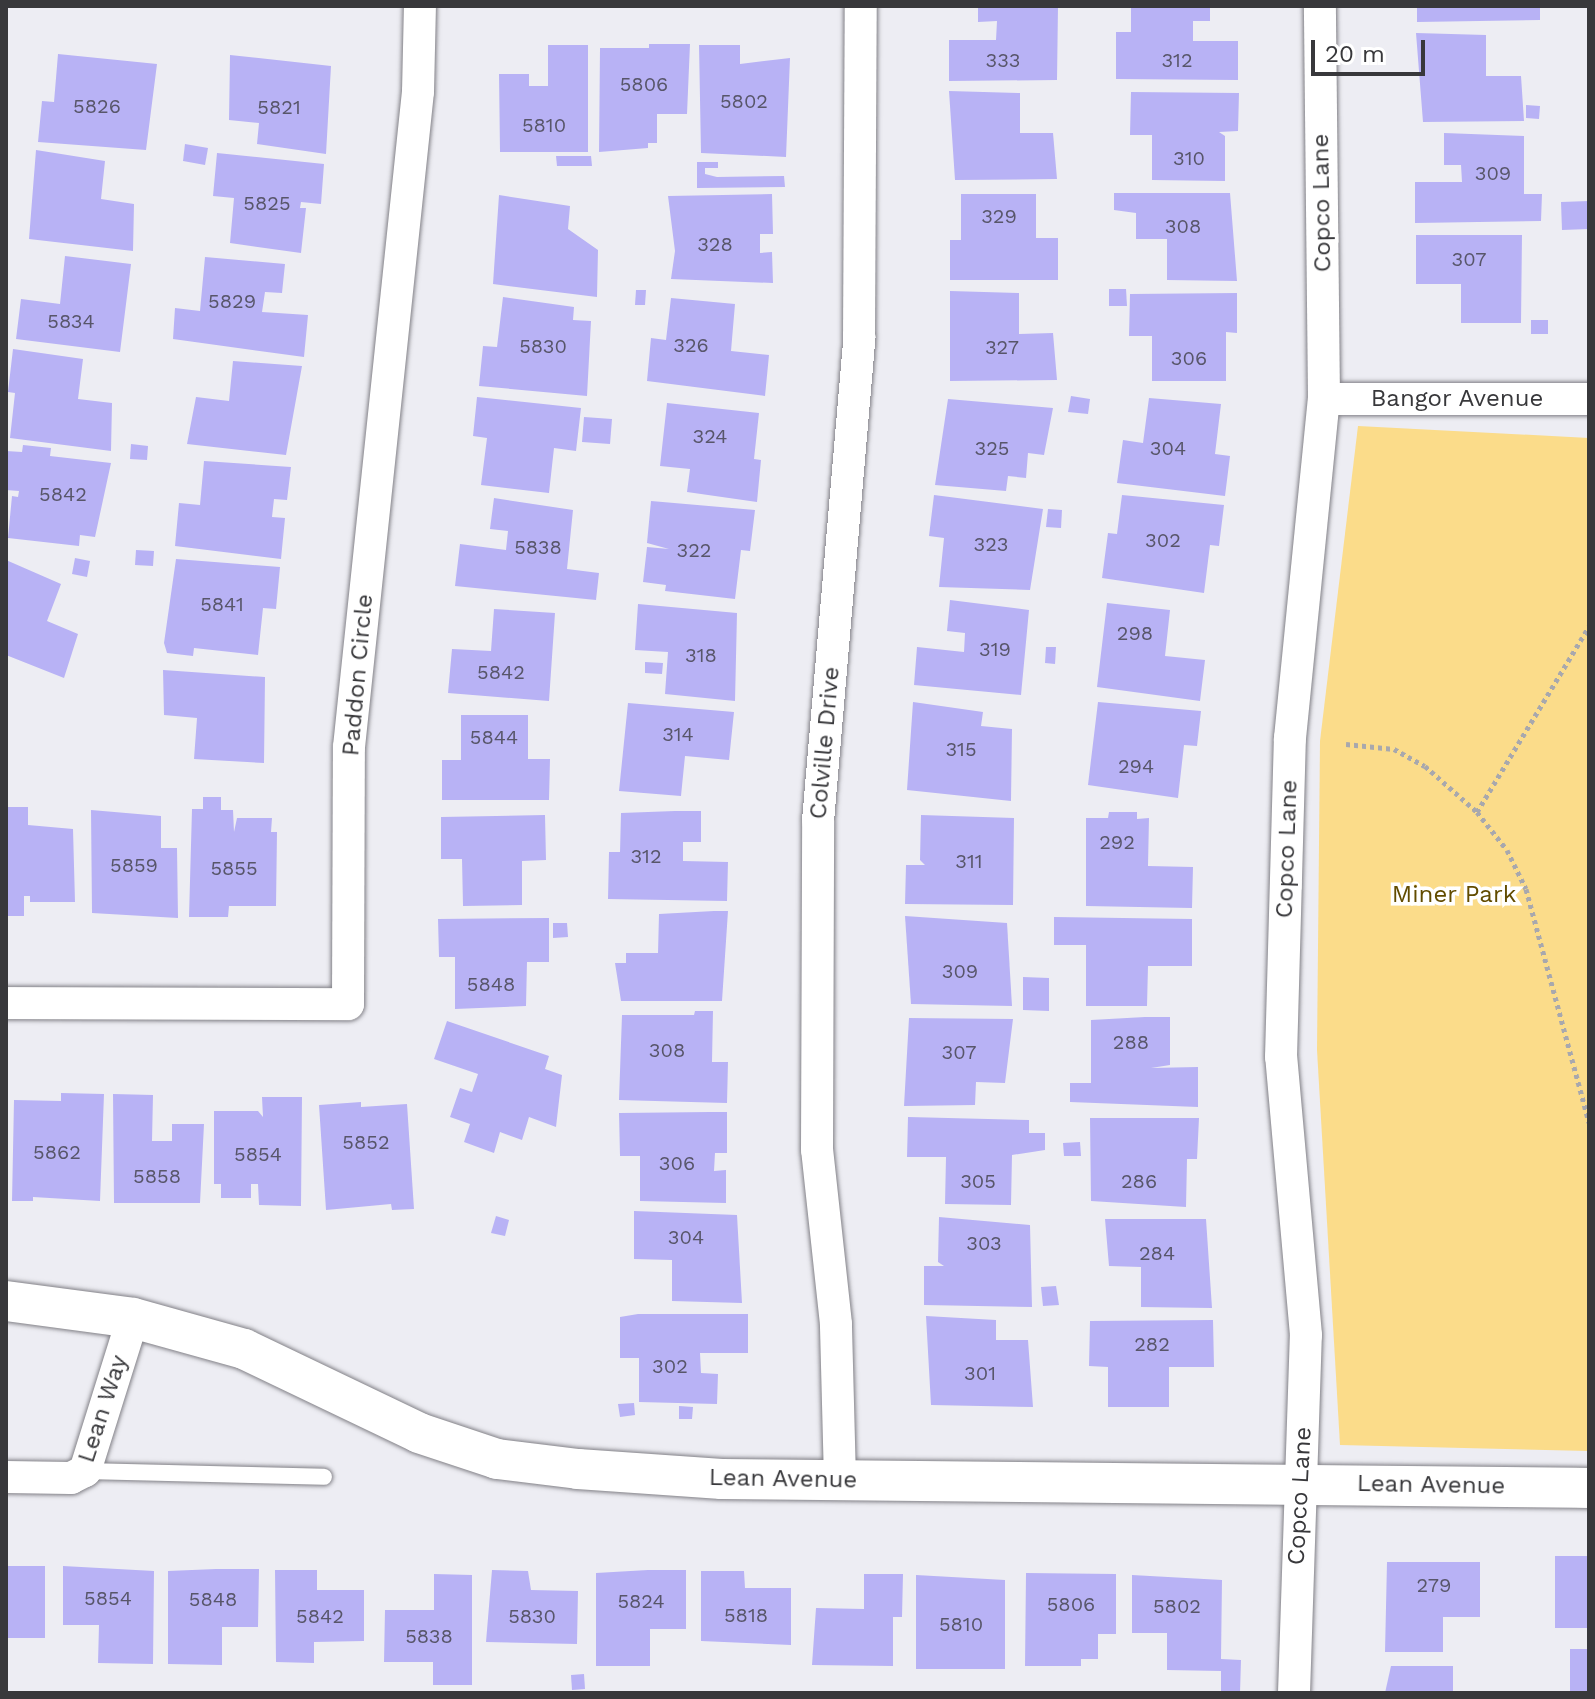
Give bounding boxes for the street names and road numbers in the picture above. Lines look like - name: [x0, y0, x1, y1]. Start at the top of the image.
- street label: Copco Lane: [1306, 133, 1338, 273]
- street label: Bangor Avenue: [1370, 385, 1544, 413]
- street label: Paddon Circle: [337, 593, 379, 757]
- street label: Colville Drive: [804, 666, 846, 820]
- street label: Copco Lane: [1270, 779, 1304, 919]
- street label: Lean Way: [72, 1351, 134, 1467]
- street label: Copco Lane: [1282, 1426, 1318, 1566]
- street label: Lean Avenue: [708, 1463, 858, 1495]
- street label: Lean Avenue: [1356, 1469, 1506, 1501]

